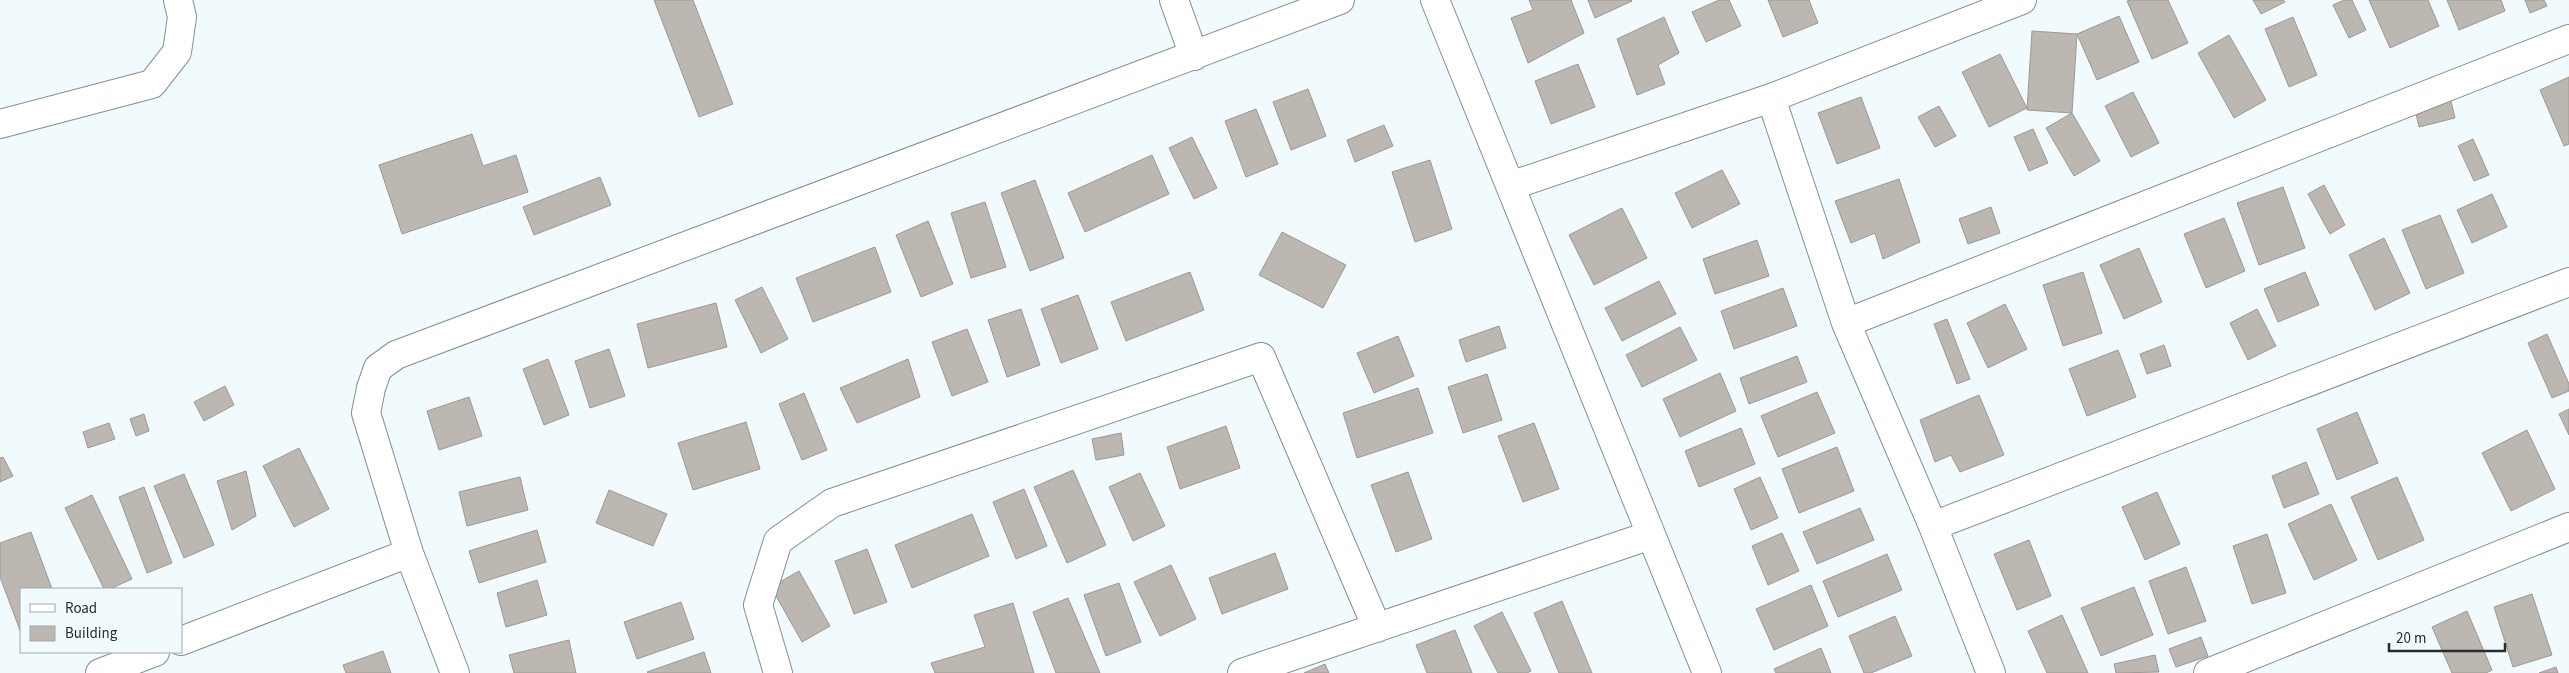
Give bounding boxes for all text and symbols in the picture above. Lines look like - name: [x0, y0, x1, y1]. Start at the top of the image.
- legend: [20, 588, 182, 653]
- text: Road: [65, 598, 97, 619]
- scale bar: [2389, 620, 2505, 652]
- text: Building: [65, 623, 118, 644]
- text: 20 m: [2396, 628, 2426, 649]

